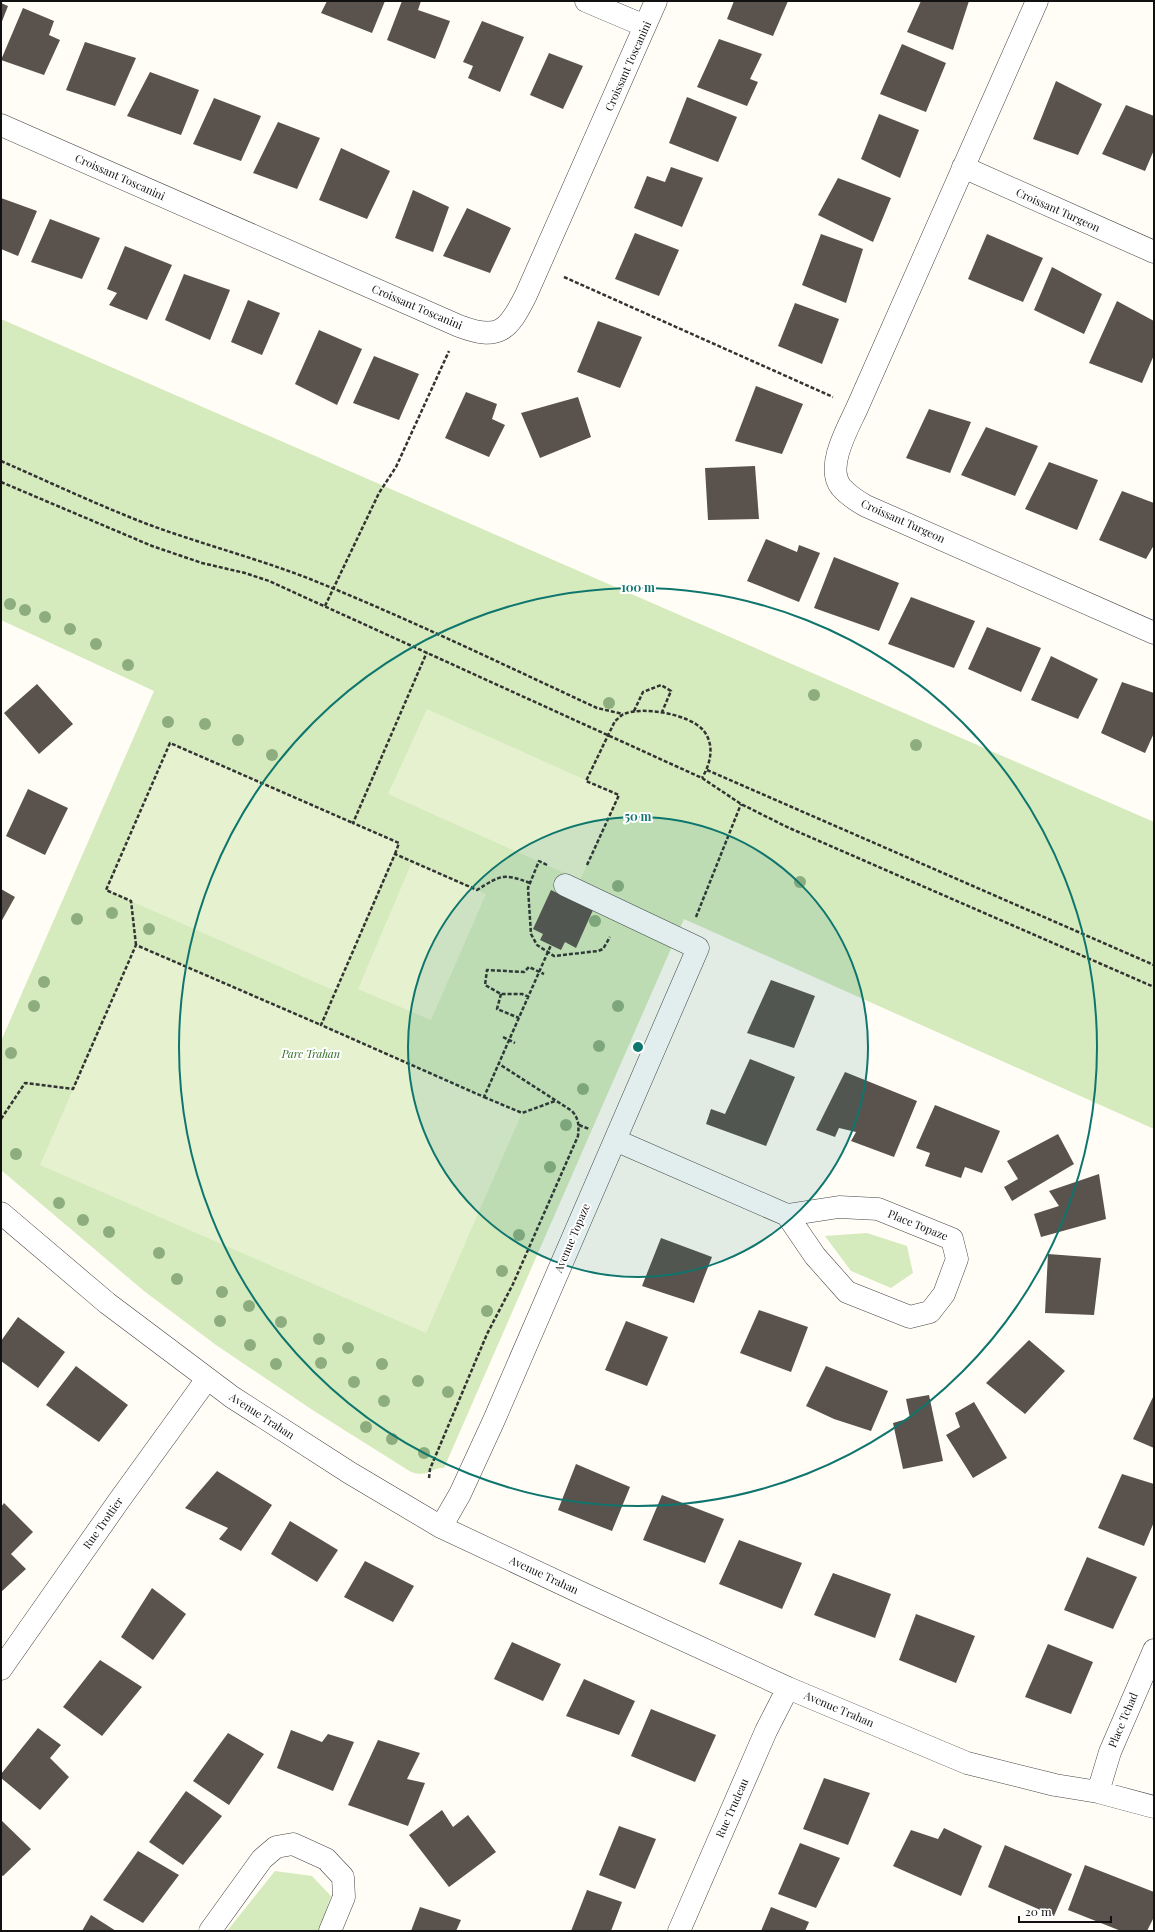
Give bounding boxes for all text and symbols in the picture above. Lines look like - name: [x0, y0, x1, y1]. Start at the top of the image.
- street label: Croissant Toscanini: [601, 18, 654, 113]
- street label: Croissant Toscanini: [73, 150, 168, 203]
- street label: Croissant Turgeon: [1014, 184, 1103, 235]
- street label: Croissant Toscanini: [369, 281, 465, 332]
- street label: Croissant Turgeon: [859, 495, 948, 546]
- text: 100 m: [621, 579, 655, 595]
- text: 50 m: [625, 808, 652, 824]
- centre of rings: [631, 1040, 645, 1054]
- park label: Parc Trahan: [281, 1046, 340, 1061]
- street label: Avenue Topaze: [550, 1200, 593, 1276]
- street label: Place Topaze: [886, 1206, 951, 1244]
- street label: Avenue Trahan: [226, 1388, 298, 1442]
- street label: Rue Trottier: [79, 1494, 126, 1552]
- street label: Avenue Trahan: [506, 1552, 582, 1597]
- street label: Avenue Trahan: [801, 1687, 877, 1730]
- street label: Place Tchad: [1104, 1689, 1141, 1750]
- street label: Rue Trudeau: [712, 1775, 752, 1840]
- scale bar: [1019, 1898, 1111, 1924]
- text: 20 m: [1025, 1903, 1052, 1919]

